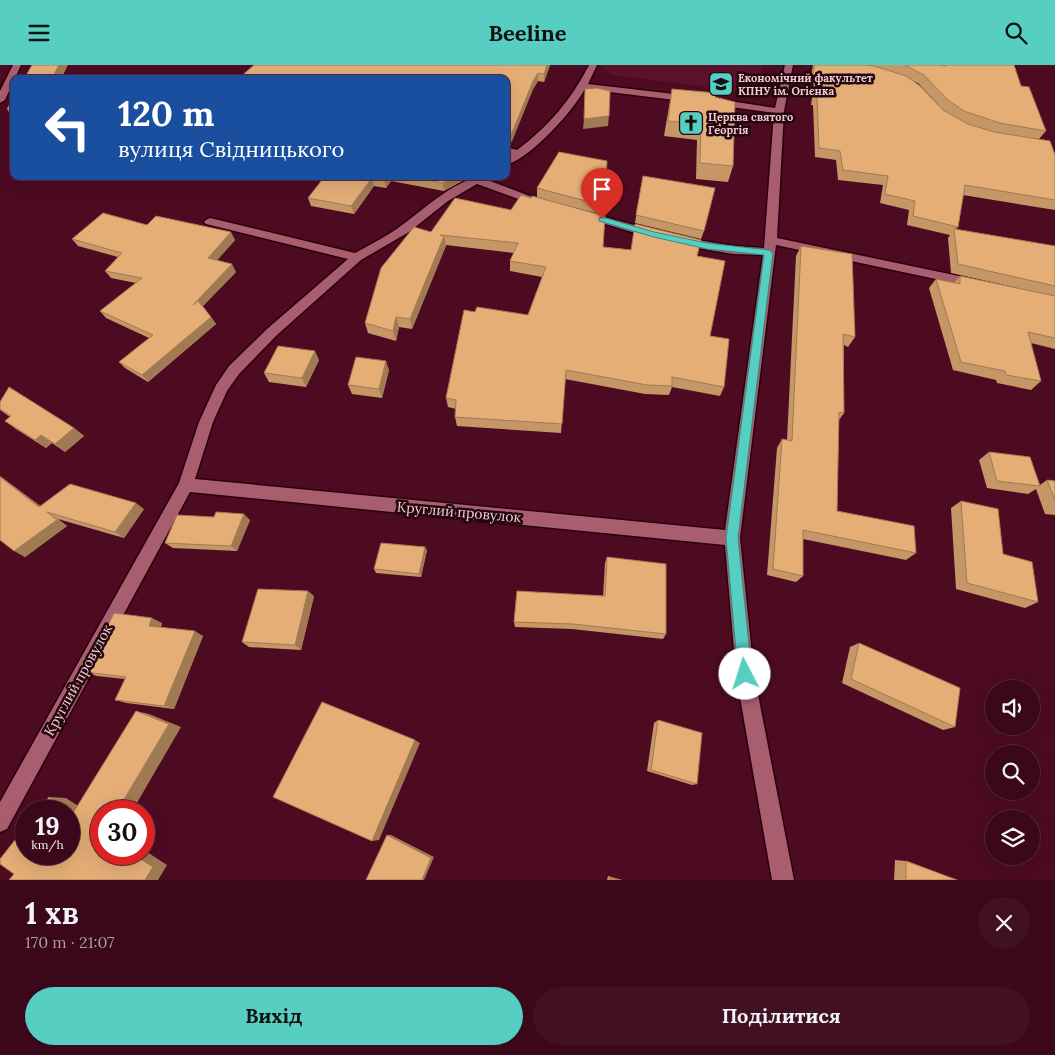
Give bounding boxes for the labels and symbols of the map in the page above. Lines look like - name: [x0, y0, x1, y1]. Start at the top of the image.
- school or university icon: Економічний факультет КПНУ ім. Огієнка: [708, 71, 734, 97]
- place label: Економічний факультет КПНУ ім. Огієнка: [738, 71, 873, 98]
- church icon: Церква святого Георгія: [678, 110, 704, 136]
- place label: Церква святого Георгія: [708, 110, 793, 137]
- pin: [581, 168, 623, 219]
- street label: Круглий провулок: [396, 498, 522, 526]
- street label: Круглий провулок: [40, 621, 116, 739]
- position arrow: [718, 647, 770, 699]
- speed limit sign: 30: [90, 800, 155, 865]

